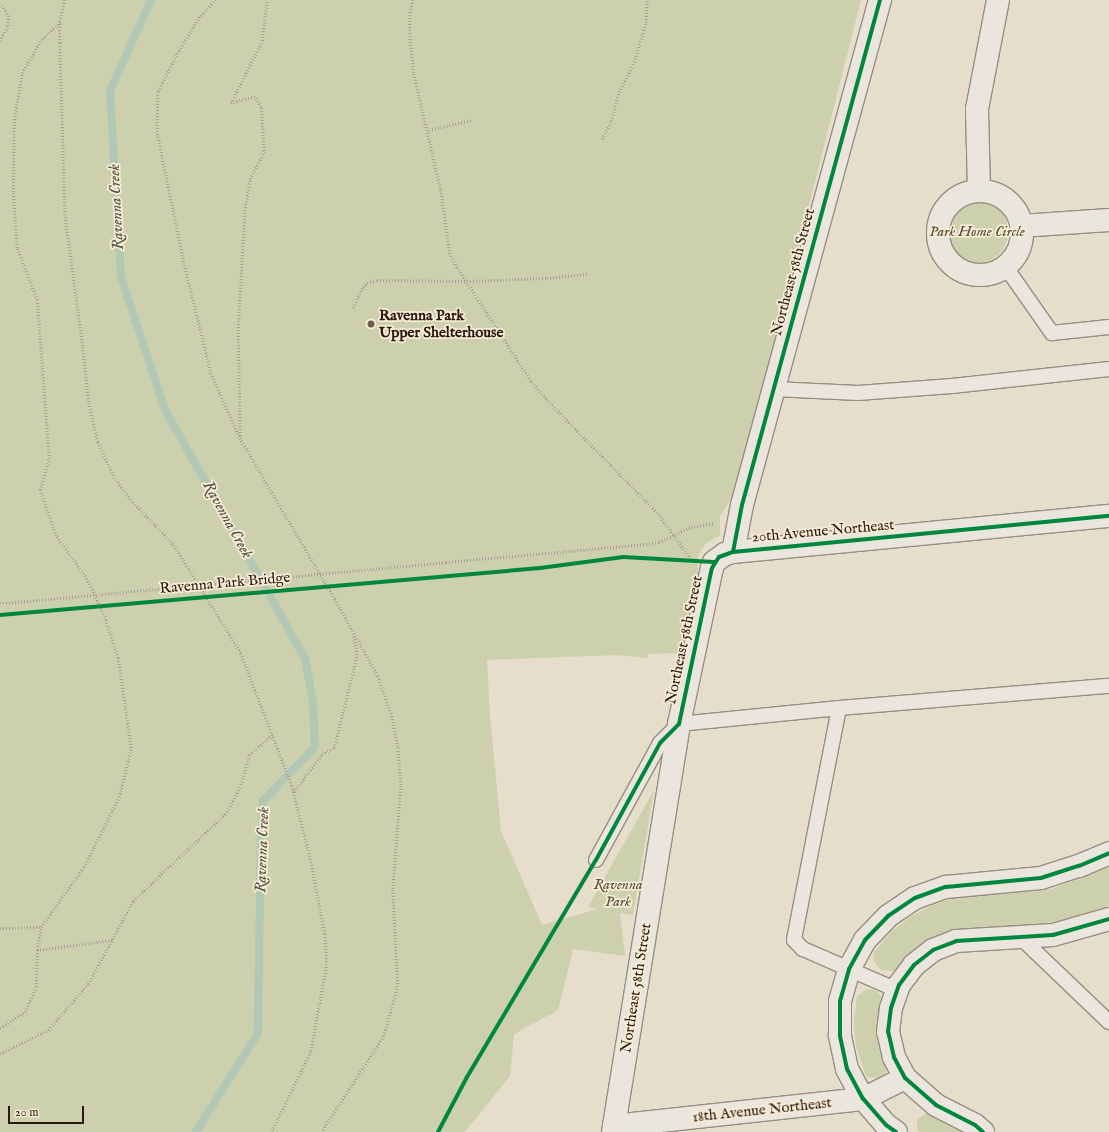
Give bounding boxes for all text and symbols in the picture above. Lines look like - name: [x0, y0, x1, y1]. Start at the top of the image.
- water label: Ravenna Creek: [105, 164, 129, 250]
- street label: Northeast 58th Street: [767, 206, 819, 338]
- park label: Park Home Circle: [929, 223, 1025, 241]
- place label: Ravenna Park Upper Shelterhouse: [379, 306, 503, 341]
- marker: Ravenna Park Upper Shelterhouse: [366, 319, 376, 329]
- water label: Ravenna Creek: [198, 478, 256, 562]
- street label: 20th Avenue Northeast: [751, 516, 895, 546]
- street label: Ravenna Park Bridge: [159, 568, 291, 598]
- street label: Northeast 58th Street: [662, 574, 706, 706]
- water label: Ravenna Creek: [252, 807, 274, 893]
- park label: Ravenna Park: [593, 875, 643, 910]
- street label: Northeast 58th Street: [617, 922, 655, 1054]
- street label: 18th Avenue Northeast: [691, 1094, 833, 1126]
- scale bar: [10, 1098, 86, 1124]
- text: 20 m: [15, 1105, 38, 1120]

